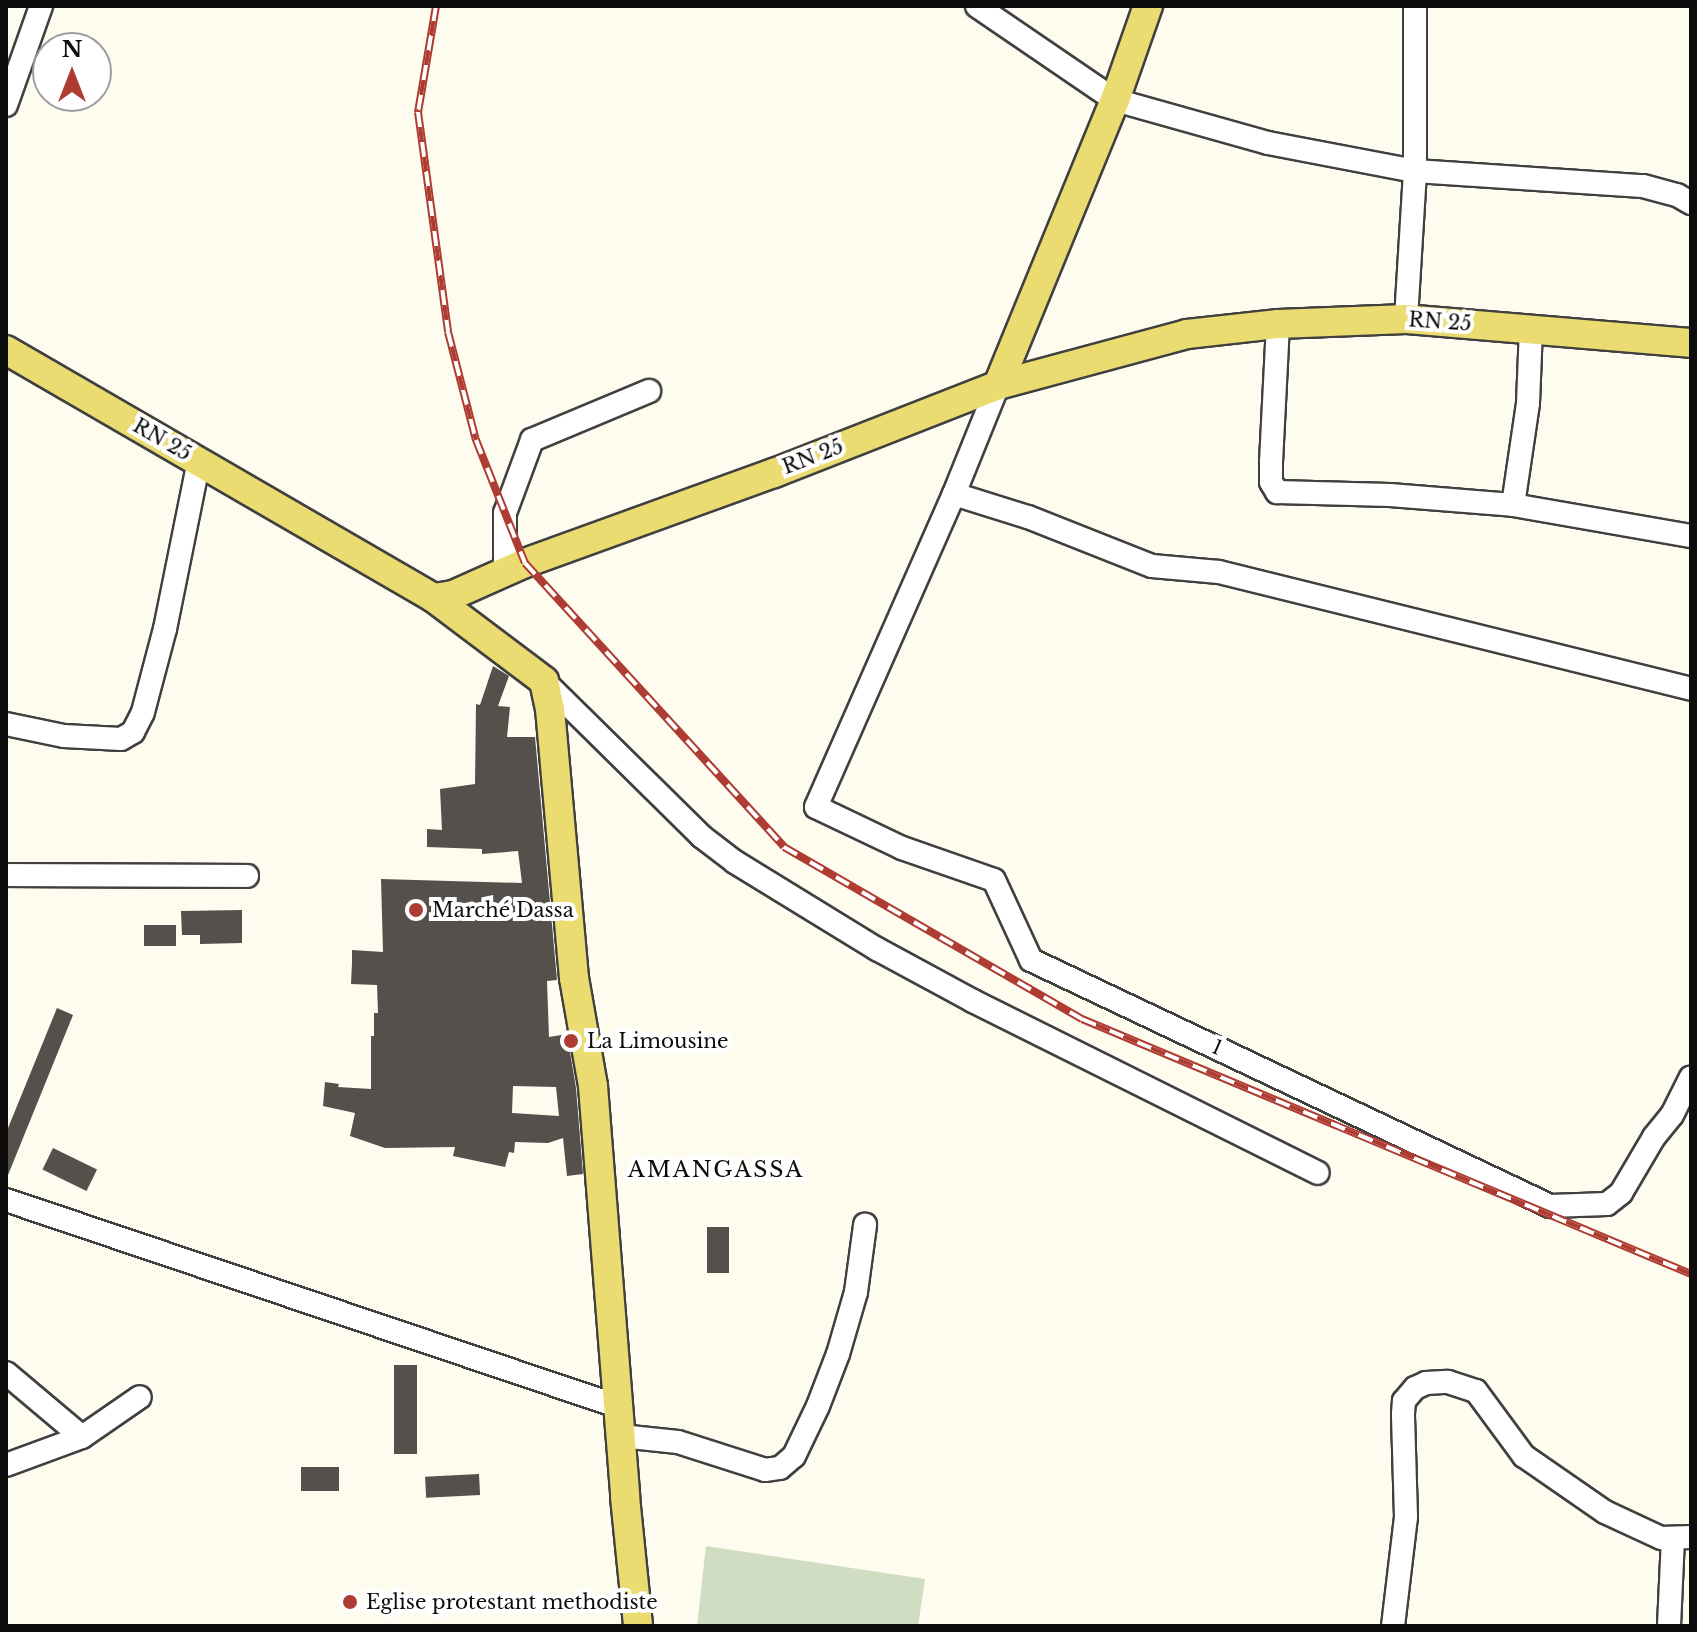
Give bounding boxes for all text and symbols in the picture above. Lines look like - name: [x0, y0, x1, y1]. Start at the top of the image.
- north arrow: [32, 32, 112, 112]
- text: N: [62, 36, 82, 63]
- street label: RN 25: [1408, 308, 1472, 336]
- street label: RN 25: [129, 414, 195, 466]
- street label: RN 25: [779, 434, 847, 480]
- place label: Marché Dassa: [432, 898, 574, 922]
- marker: Marché Dassa: [407, 901, 425, 919]
- place label: La Limousine: [587, 1029, 729, 1053]
- marker: La Limousine: [562, 1032, 580, 1050]
- street label: 1: [1208, 1035, 1226, 1061]
- district label: AMANGASSA: [628, 1157, 804, 1183]
- place label: Eglise protestant methodiste: [366, 1590, 658, 1614]
- marker: Eglise protestant methodiste: [341, 1593, 359, 1611]

